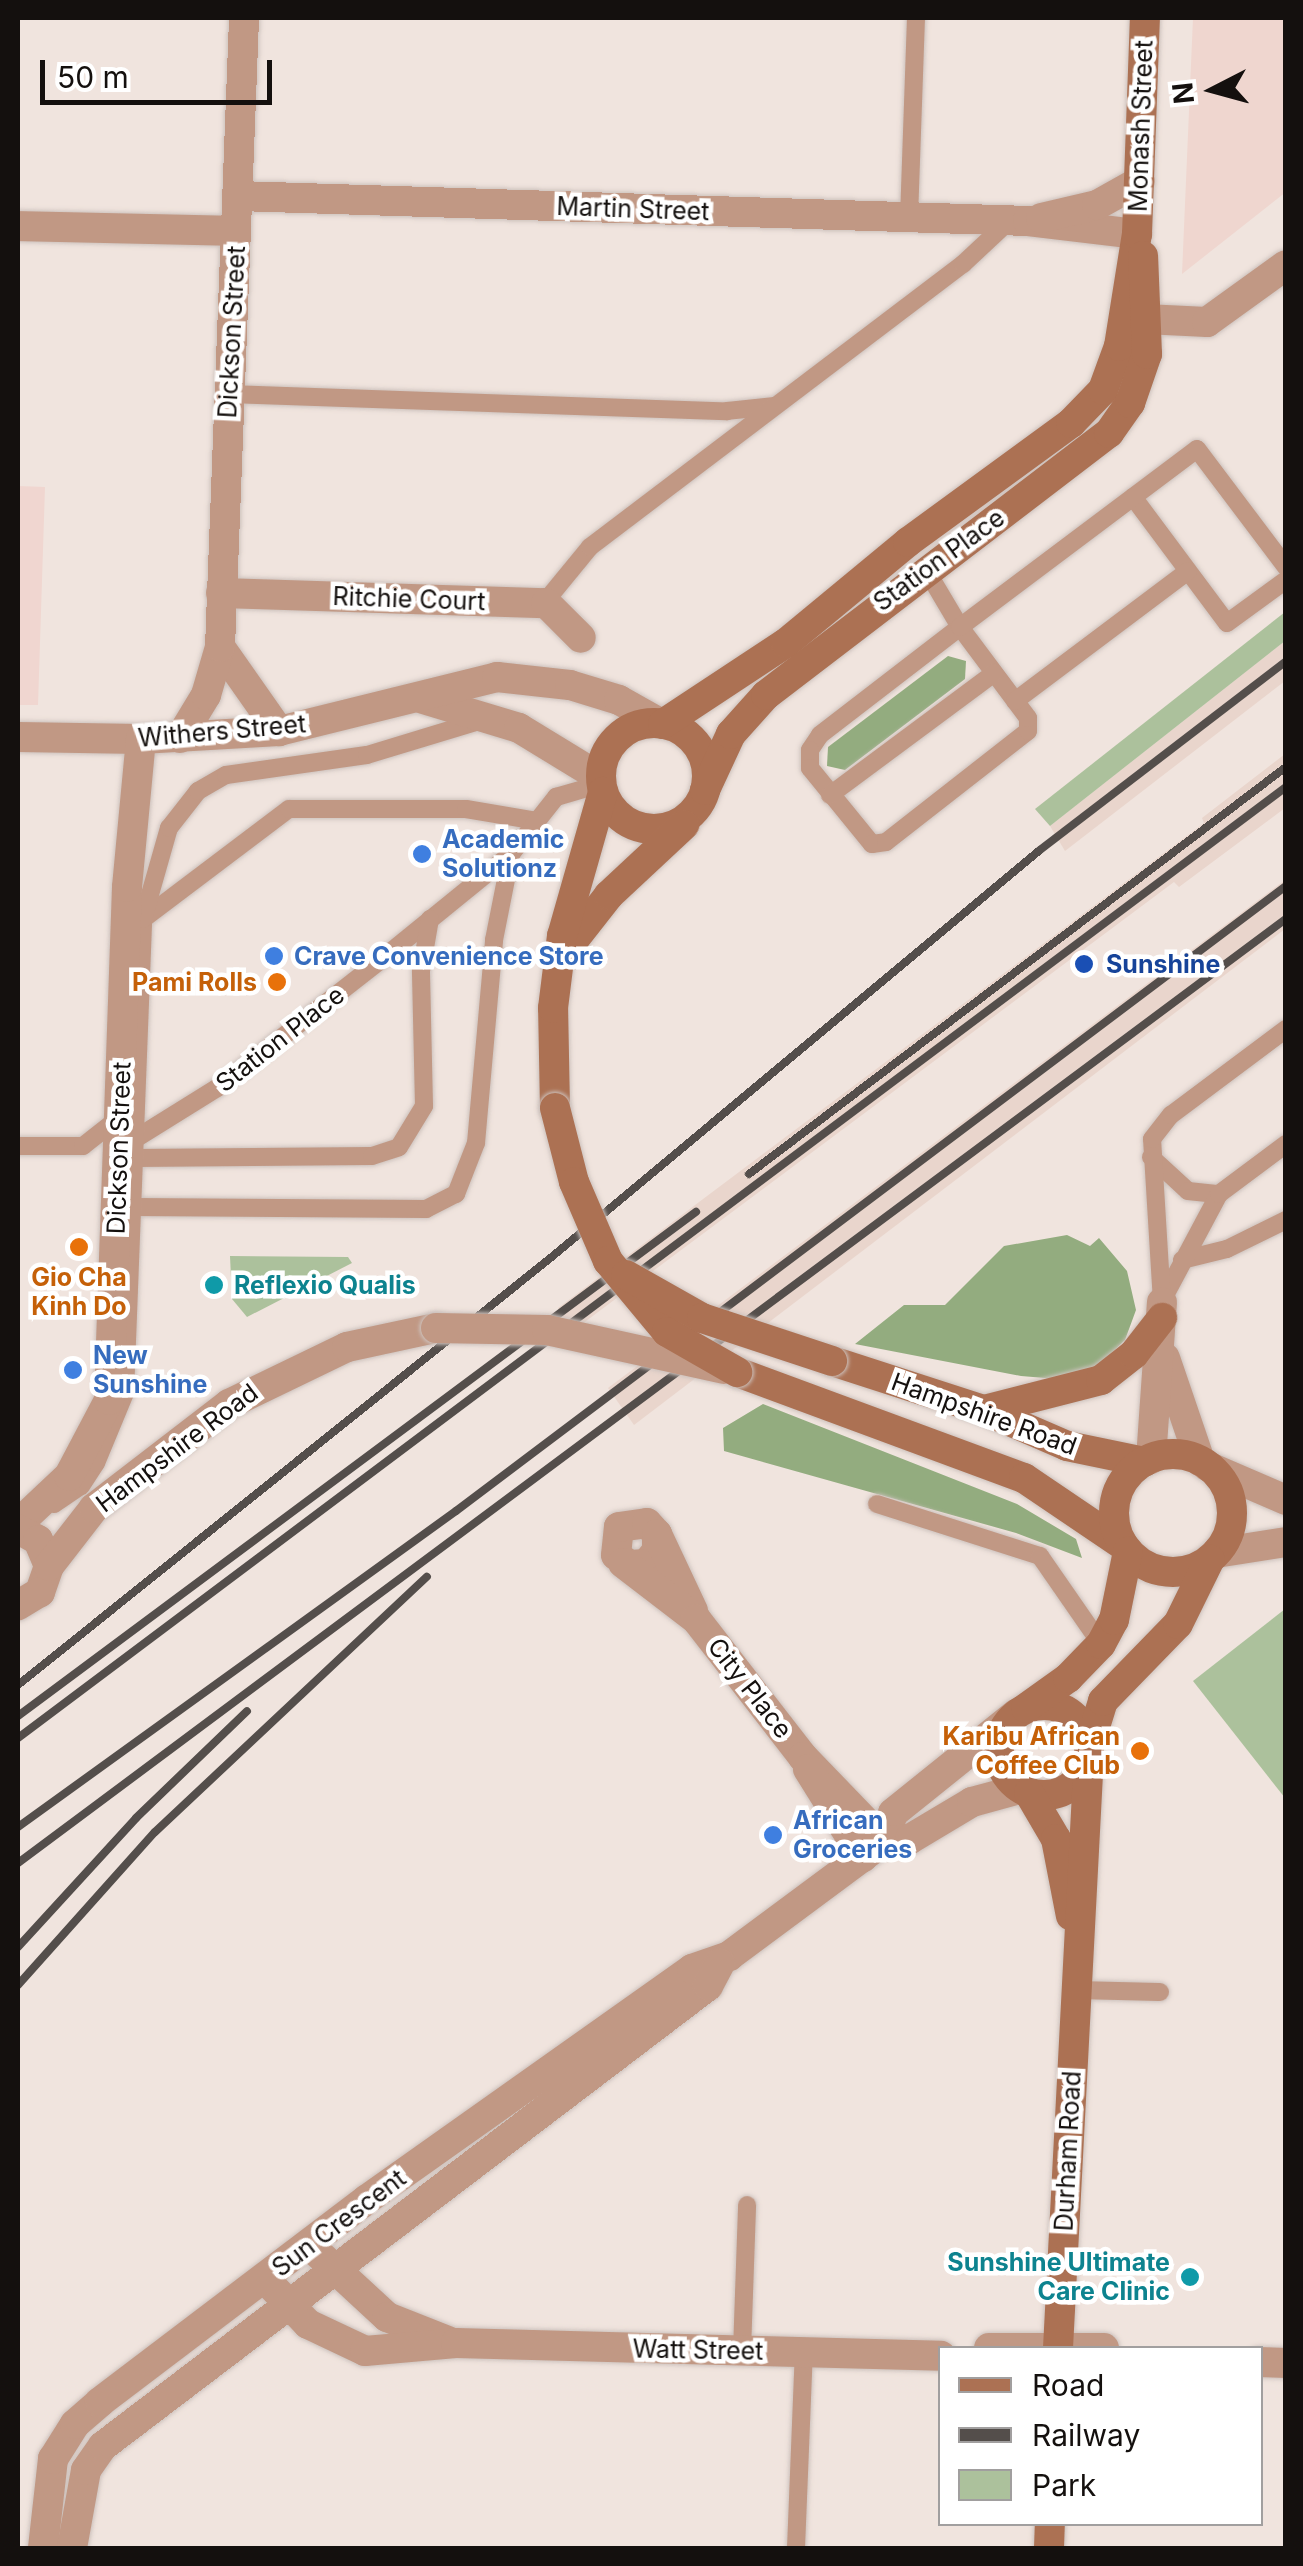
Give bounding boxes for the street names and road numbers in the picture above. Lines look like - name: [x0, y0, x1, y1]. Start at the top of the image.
- street label: Monash Street: [1123, 40, 1159, 212]
- street label: Martin Street: [556, 191, 710, 227]
- street label: Dickson Street: [213, 245, 251, 419]
- street label: Station Place: [868, 503, 1010, 617]
- street label: Ritchie Court: [332, 581, 486, 617]
- street label: Withers Street: [137, 709, 307, 753]
- street label: Station Place: [210, 980, 350, 1098]
- street label: Dickson Street: [101, 1061, 137, 1235]
- street label: Hampshire Road: [887, 1367, 1081, 1461]
- street label: Hampshire Road: [90, 1377, 264, 1519]
- street label: City Place: [702, 1632, 798, 1744]
- street label: Durham Road: [1049, 2070, 1087, 2232]
- street label: Sun Crescent: [266, 2163, 412, 2283]
- street label: Watt Street: [632, 2334, 764, 2366]

